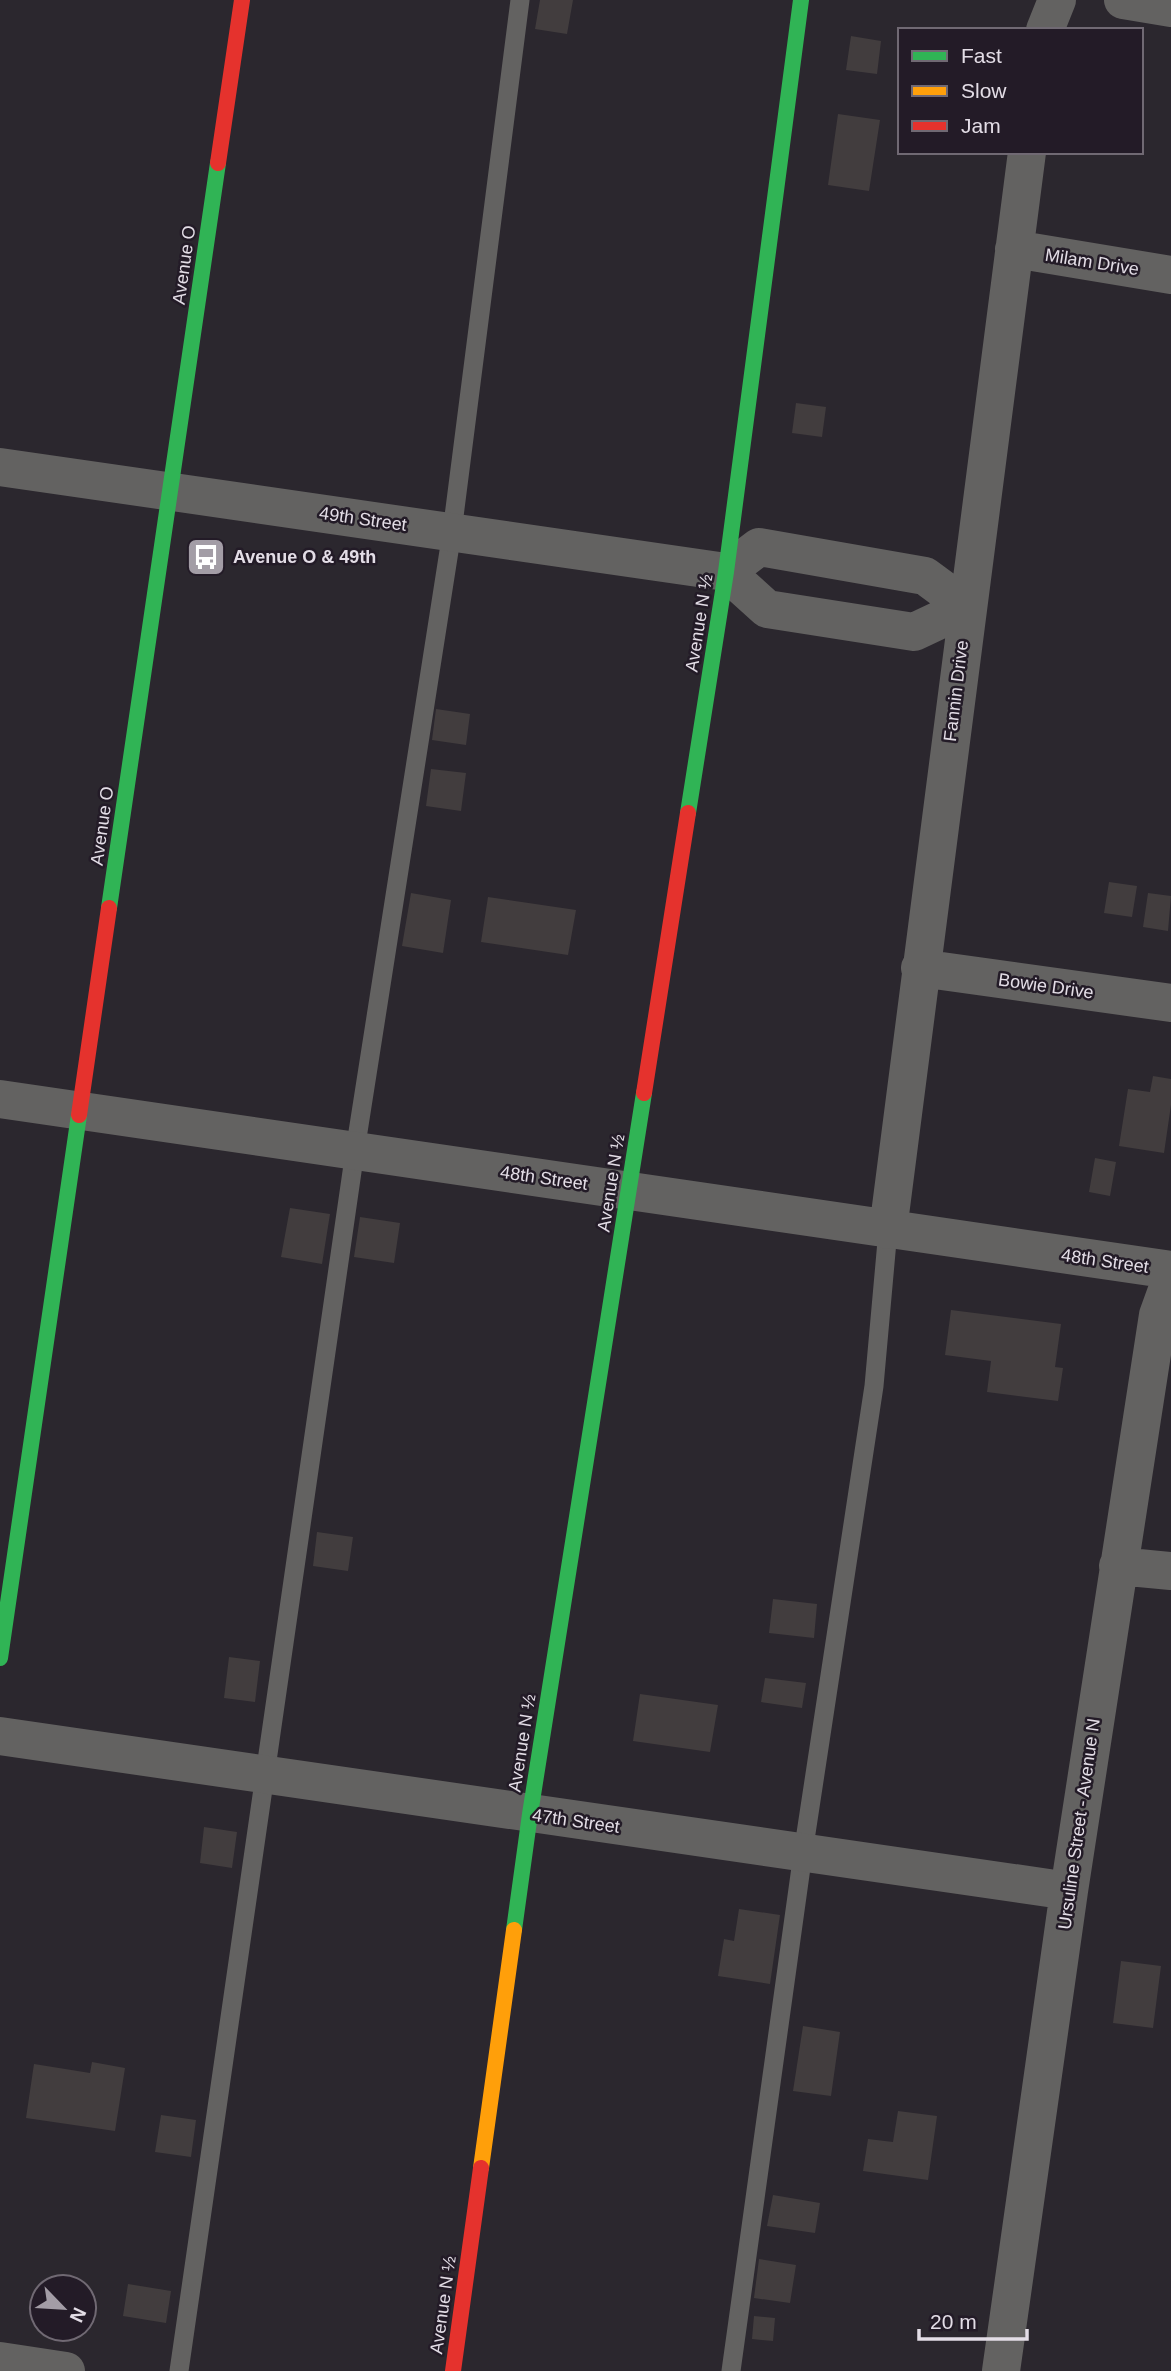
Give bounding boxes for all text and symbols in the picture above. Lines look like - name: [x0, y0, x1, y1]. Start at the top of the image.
- legend: [898, 28, 1143, 154]
- text: Fast: [961, 44, 1002, 67]
- text: Slow: [961, 79, 1007, 102]
- text: Jam: [961, 114, 1001, 137]
- street label: Avenue O: [169, 224, 199, 306]
- street label: Milam Drive: [1044, 245, 1140, 279]
- street label: 49th Street: [318, 503, 408, 535]
- bus stop icon: Avenue O & 49th: [185, 536, 227, 578]
- place label: Avenue O & 49th: [233, 547, 376, 567]
- street label: Avenue N ½: [681, 573, 717, 673]
- street label: Fannin Drive: [940, 639, 972, 743]
- street label: Avenue O: [87, 785, 117, 867]
- street label: Bowie Drive: [997, 969, 1095, 1003]
- street label: Avenue N ½: [593, 1133, 629, 1233]
- street label: 48th Street: [499, 1162, 589, 1194]
- street label: 48th Street: [1060, 1245, 1150, 1277]
- street label: Avenue N ½: [504, 1693, 540, 1793]
- street label: Ursuline Street - Avenue N: [1054, 1717, 1104, 1931]
- street label: 47th Street: [531, 1805, 621, 1837]
- street label: Avenue N ½: [426, 2255, 460, 2355]
- north arrow: [28, 2273, 98, 2343]
- scale bar: [919, 2298, 1028, 2342]
- text: N: [66, 2304, 90, 2326]
- text: 20 m: [930, 2310, 977, 2333]

